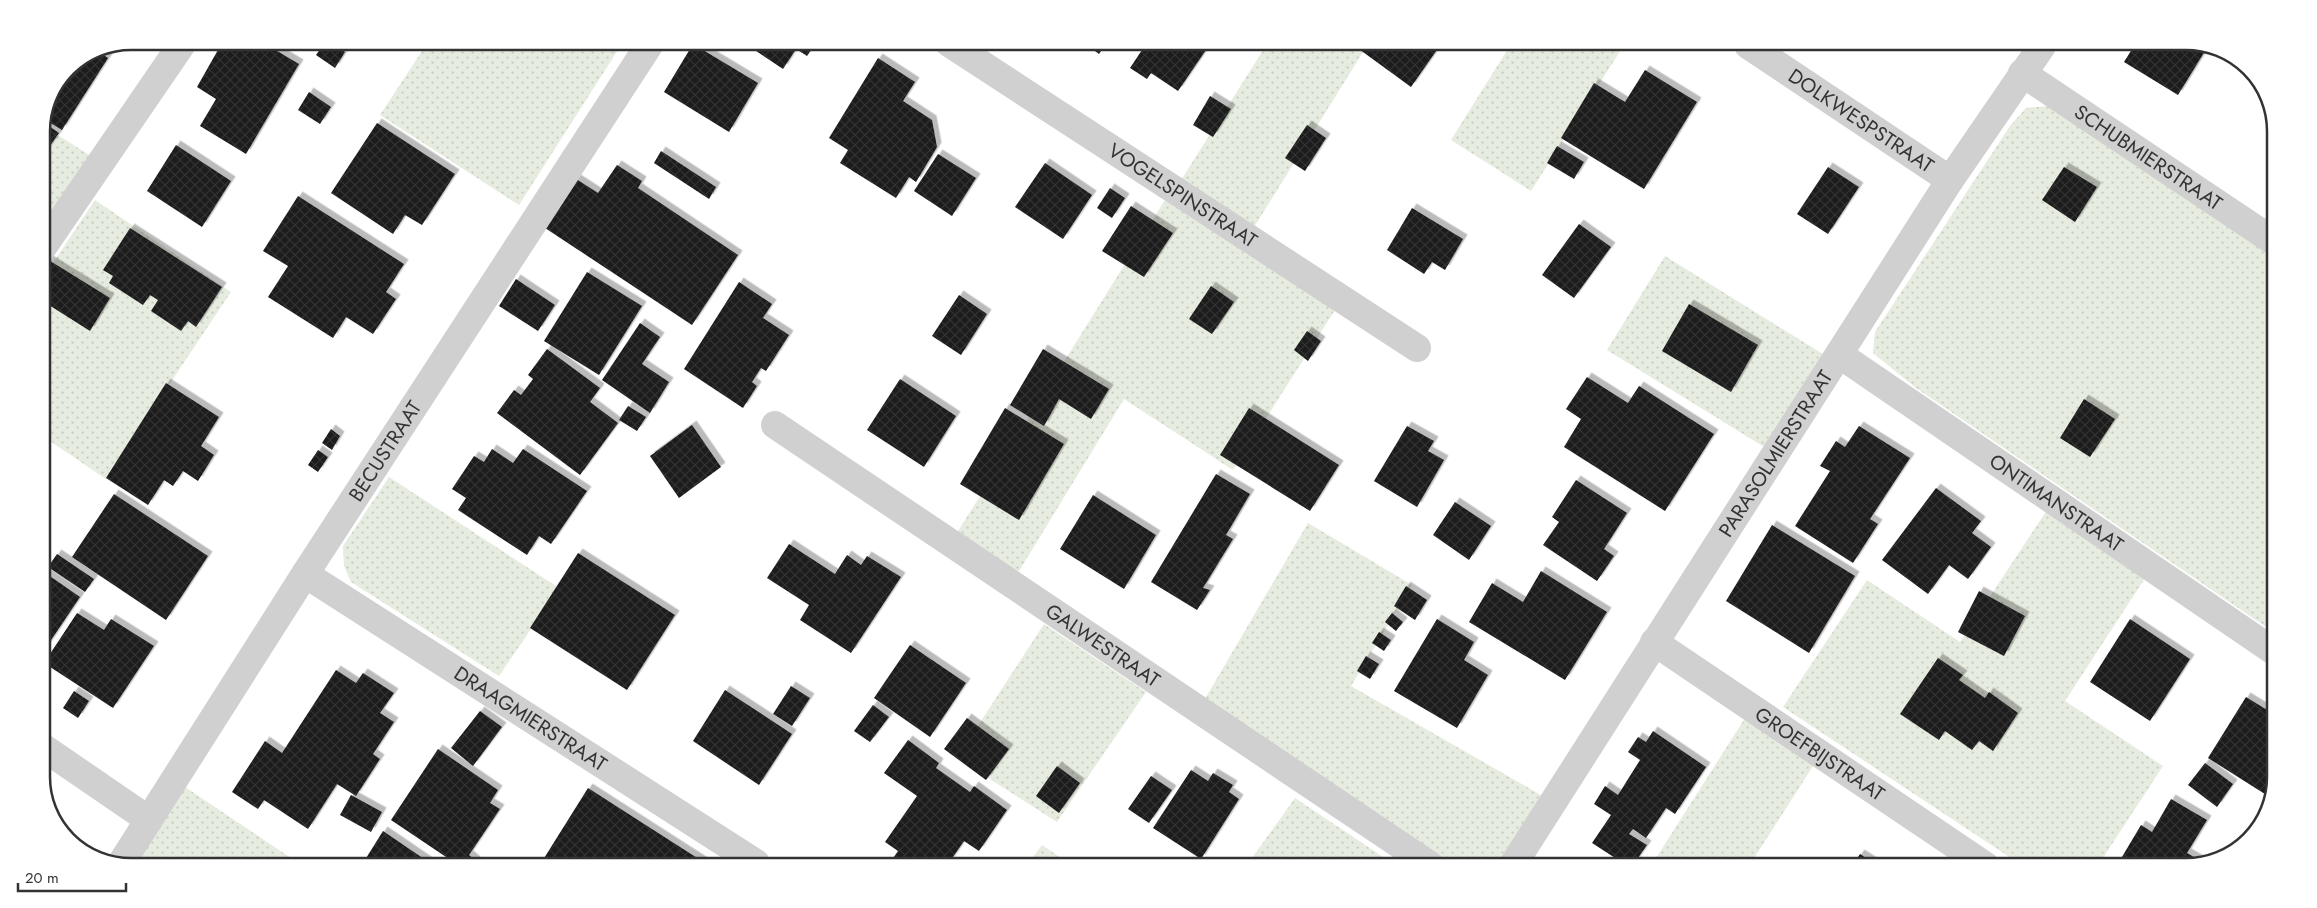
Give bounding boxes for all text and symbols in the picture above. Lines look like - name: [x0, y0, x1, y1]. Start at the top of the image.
- street label: DOLKWESPSTRAAT: [1782, 62, 1940, 181]
- street label: SCHUBMIERSTRAAT: [2068, 98, 2228, 218]
- street label: VOGELSPINSTRAAT: [1102, 136, 1263, 255]
- street label: PARASOLMIERSTRAAT: [1712, 364, 1840, 543]
- street label: BECUSTRAAT: [342, 395, 429, 507]
- street label: ONTIMANSTRAAT: [1983, 447, 2130, 560]
- street label: GALWESTRAAT: [1040, 597, 1166, 695]
- street label: DRAAGMIERSTRAAT: [448, 659, 613, 779]
- street label: GROEFBIJSTRAAT: [1749, 700, 1891, 809]
- scale bar: [18, 860, 125, 892]
- text: 20 m: [25, 867, 59, 889]

